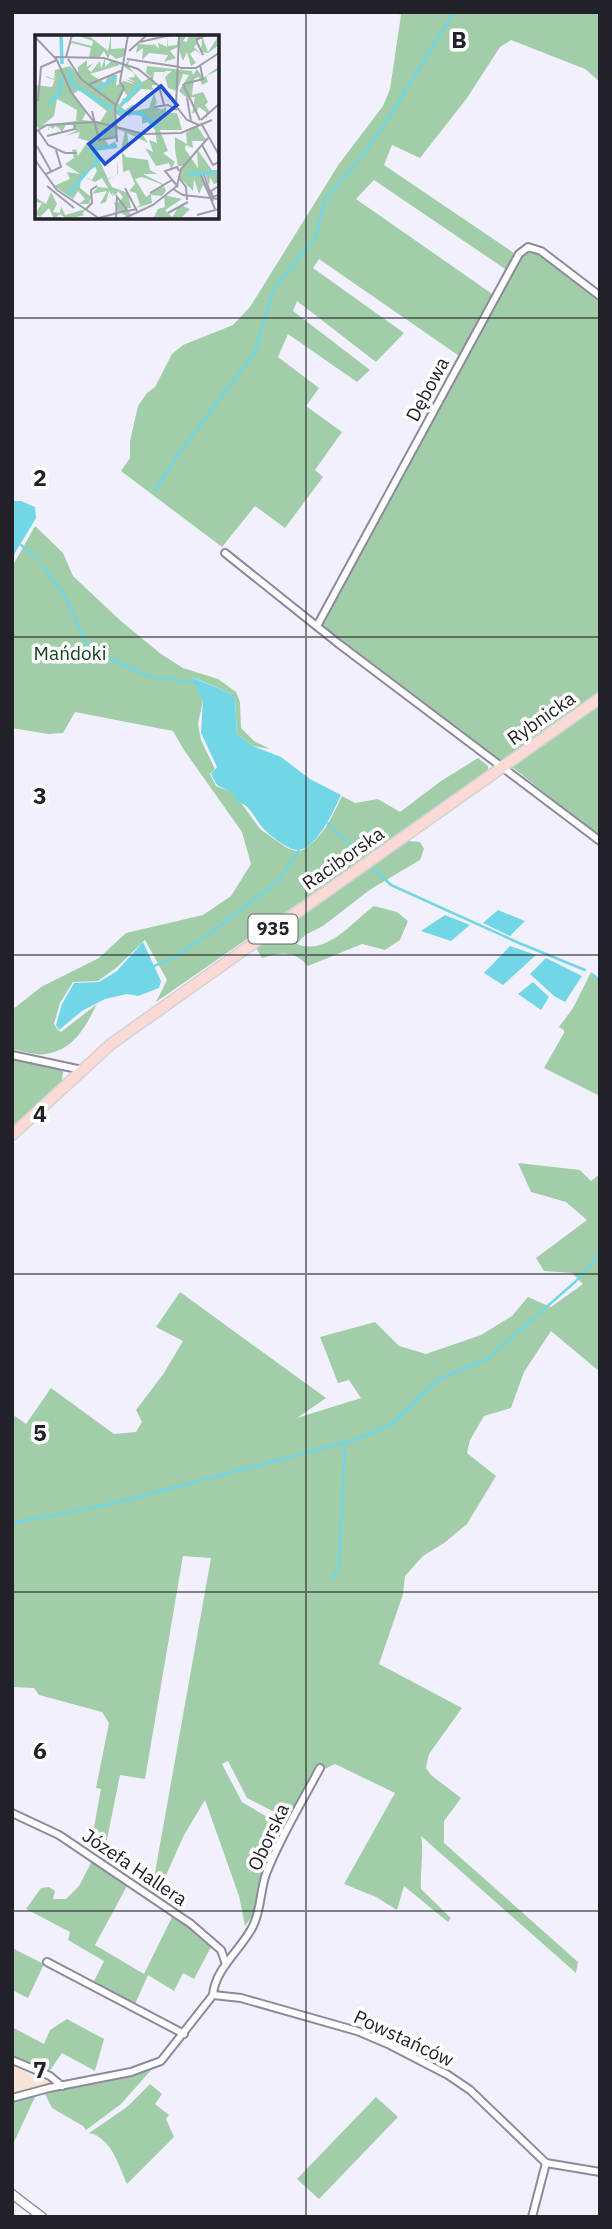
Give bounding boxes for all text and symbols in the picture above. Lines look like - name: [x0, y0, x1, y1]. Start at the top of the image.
- text: B: [451, 24, 467, 54]
- inset map: [35, 35, 219, 219]
- street label: Dębowa: [400, 353, 454, 425]
- text: 2: [33, 462, 47, 492]
- park label: Mańdoki: [34, 641, 106, 665]
- street label: Rybnicka: [502, 686, 580, 750]
- text: 3: [33, 780, 47, 810]
- street label: Raciborska: [297, 821, 389, 895]
- road number: 935: [248, 914, 298, 944]
- text: 4: [33, 1098, 47, 1128]
- text: 5: [33, 1417, 47, 1447]
- text: 6: [33, 1735, 47, 1765]
- street label: Oborska: [242, 1800, 294, 1874]
- street label: Józefa Hallera: [78, 1823, 192, 1911]
- street label: Powstańców: [350, 2004, 458, 2072]
- text: 7: [33, 2054, 47, 2084]

